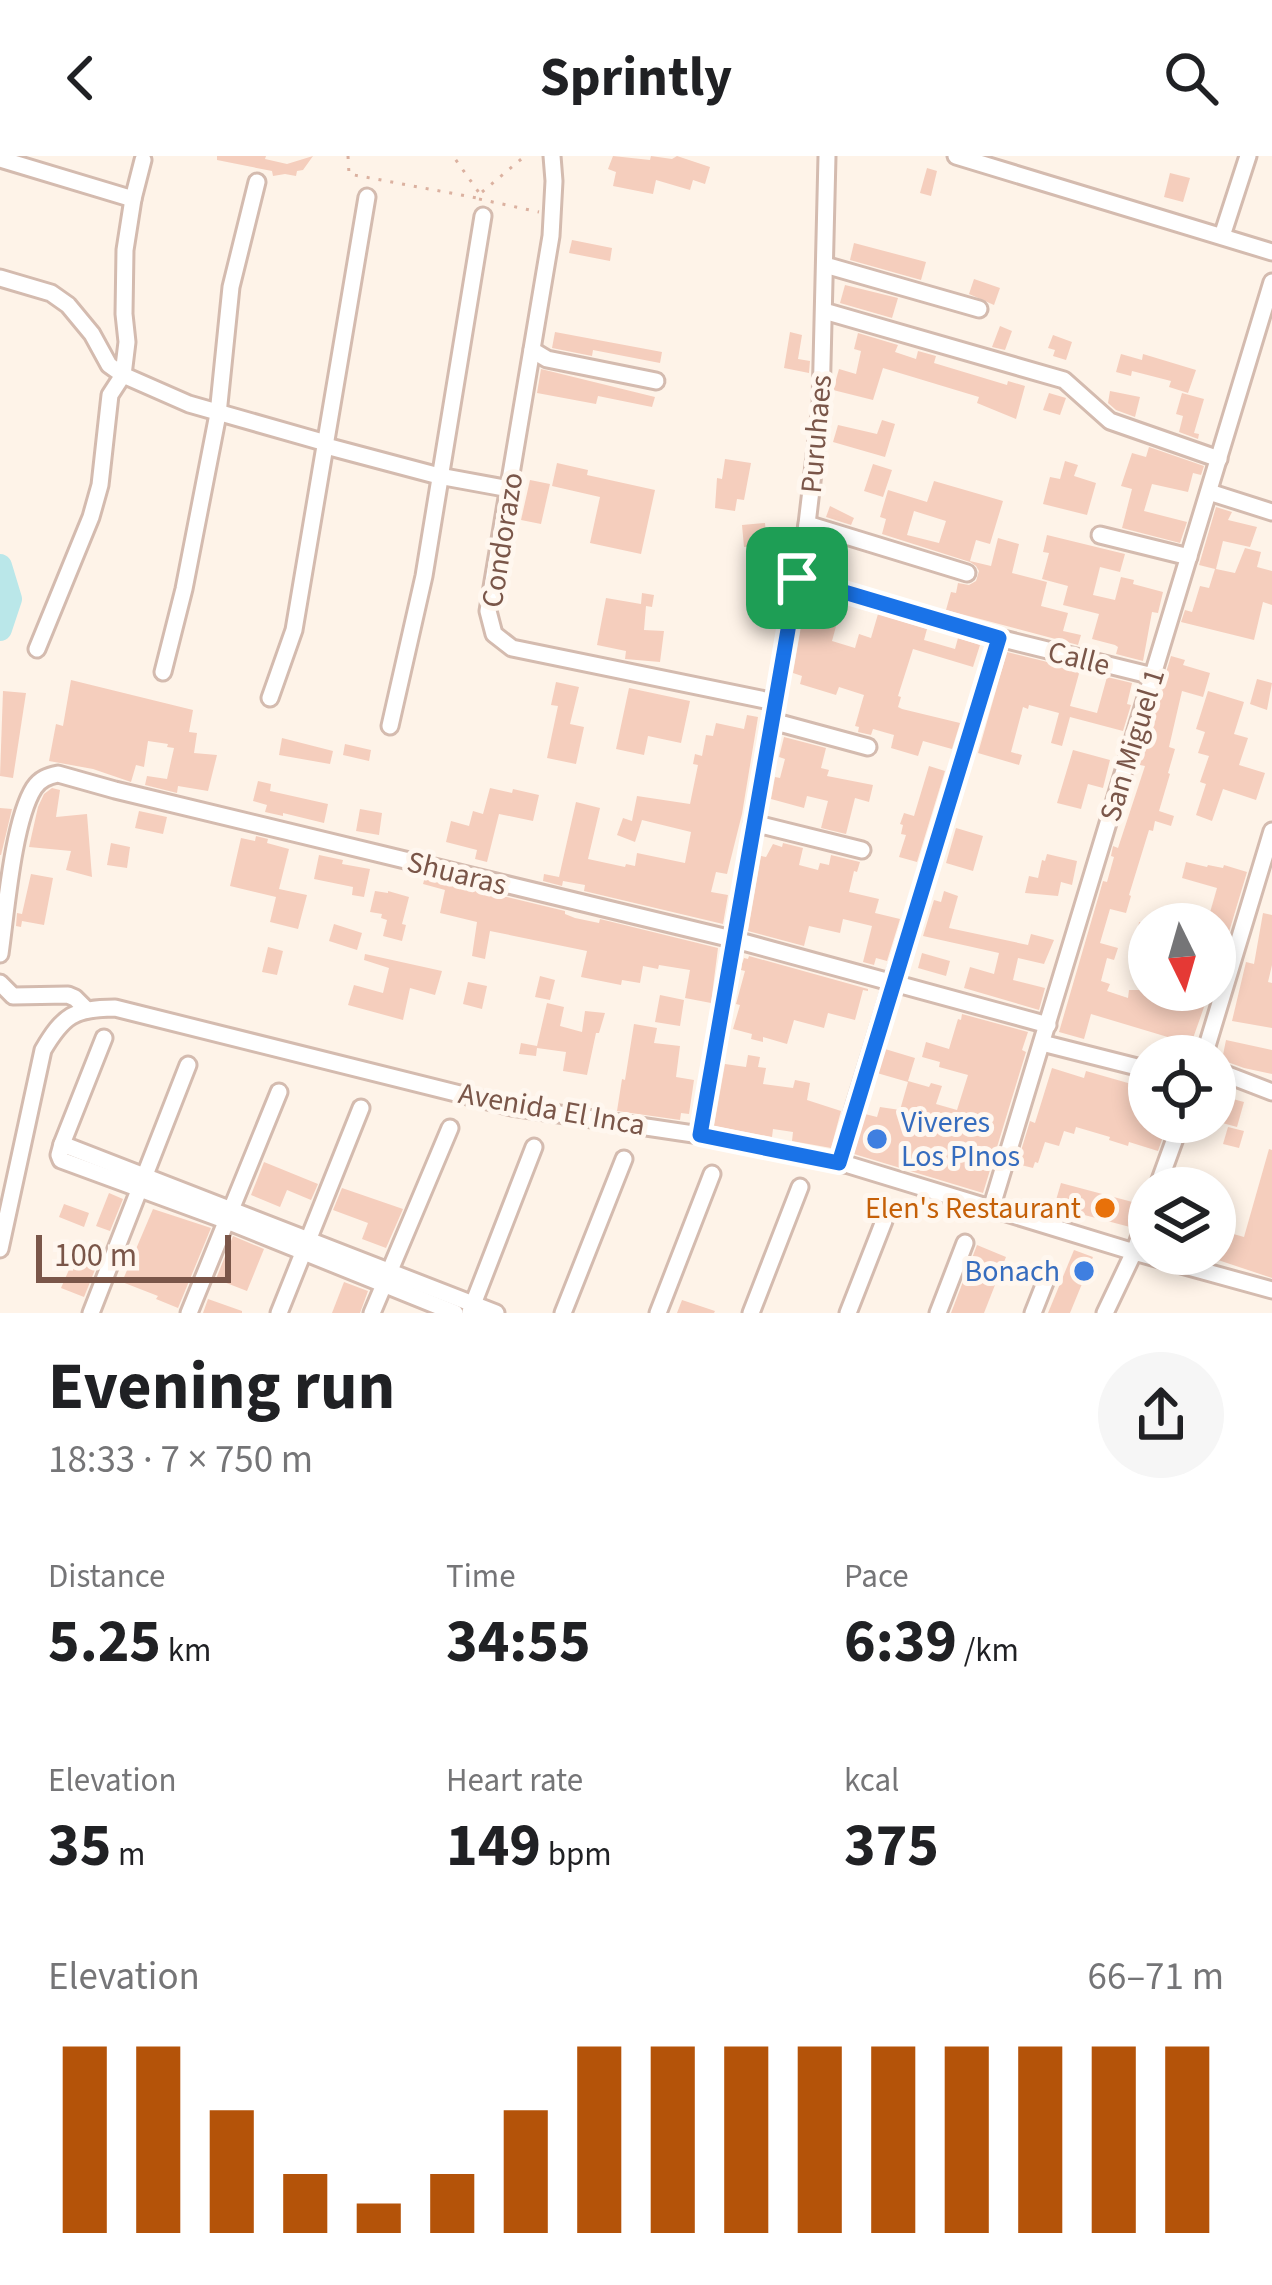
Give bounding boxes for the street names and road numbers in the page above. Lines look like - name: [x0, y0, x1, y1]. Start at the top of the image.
- street label: Puruhaes: [790, 373, 843, 495]
- street label: Condorazo: [471, 469, 534, 611]
- street label: Calle: [1043, 630, 1114, 687]
- street label: San Miguel 1: [1089, 663, 1176, 827]
- street label: Shuaras: [403, 840, 511, 907]
- street label: Avenida El Inca: [455, 1072, 649, 1147]

